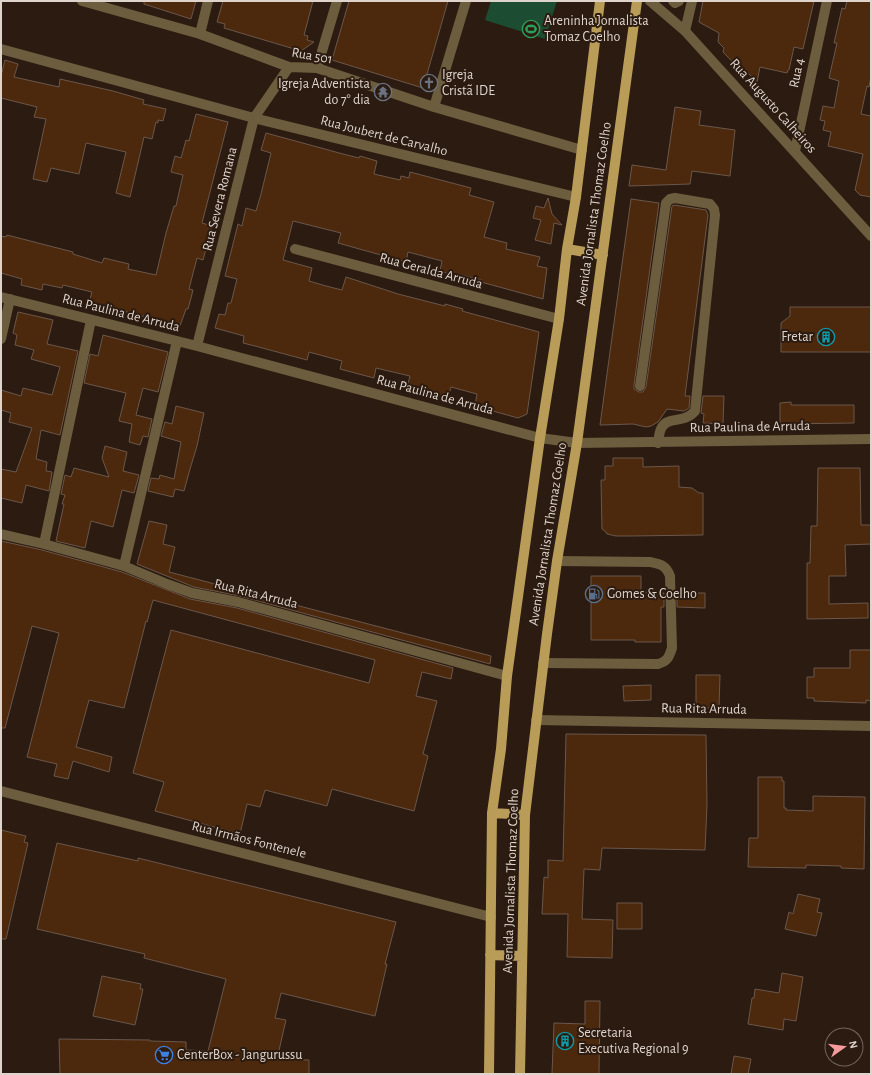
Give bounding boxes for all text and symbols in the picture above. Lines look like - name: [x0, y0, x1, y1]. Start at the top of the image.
- place label: Areninha Jornalista Tomaz Coelho: [544, 14, 649, 44]
- sports icon: Areninha Jornalista Tomaz Coelho: [521, 19, 541, 39]
- street label: Rua 501: [290, 46, 334, 66]
- street label: Rua Augusto Calheiros: [727, 56, 819, 156]
- street label: Rua 4: [787, 57, 807, 89]
- place label: Igreja Cristã IDE: [442, 68, 495, 98]
- church icon: Igreja Cristã IDE: [419, 73, 439, 93]
- place label: Igreja Adventista do 7° dia: [278, 77, 371, 107]
- temple icon: Igreja Adventista do 7° dia: [373, 82, 393, 102]
- street label: Rua Joubert de Carvalho: [319, 113, 449, 159]
- street label: Avenida Jornalista Thomaz Coelho: [574, 121, 614, 307]
- street label: Rua Severa Romana: [200, 145, 240, 252]
- street label: Rua Geralda Arruda: [378, 250, 485, 292]
- street label: Rua Paulina de Arruda: [61, 292, 182, 335]
- building icon: Fretar: [816, 327, 836, 347]
- place label: Fretar: [781, 330, 813, 344]
- street label: Rua Paulina de Arruda: [375, 373, 496, 418]
- street label: Rua Paulina de Arruda: [690, 419, 811, 435]
- street label: Avenida Jornalista Thomaz Coelho: [527, 441, 569, 627]
- street label: Rua Rita Arruda: [213, 577, 300, 611]
- fuel station icon: Gomes & Coelho: [584, 584, 604, 604]
- place label: Gomes & Coelho: [607, 587, 697, 601]
- street label: Rua Rita Arruda: [661, 701, 747, 717]
- street label: Avenida Jornalista Thomaz Coelho: [501, 788, 521, 974]
- street label: Rua Irmãos Fontenele: [190, 819, 308, 861]
- place label: Secretaria Executiva Regional 9: [578, 1026, 688, 1056]
- north arrow: [824, 1027, 864, 1067]
- building icon: Secretaria Executiva Regional 9: [555, 1031, 575, 1051]
- text: N: [847, 1040, 859, 1050]
- supermarket icon: CenterBox - Jangurussu: [154, 1045, 174, 1065]
- place label: CenterBox - Jangurussu: [177, 1048, 302, 1062]

